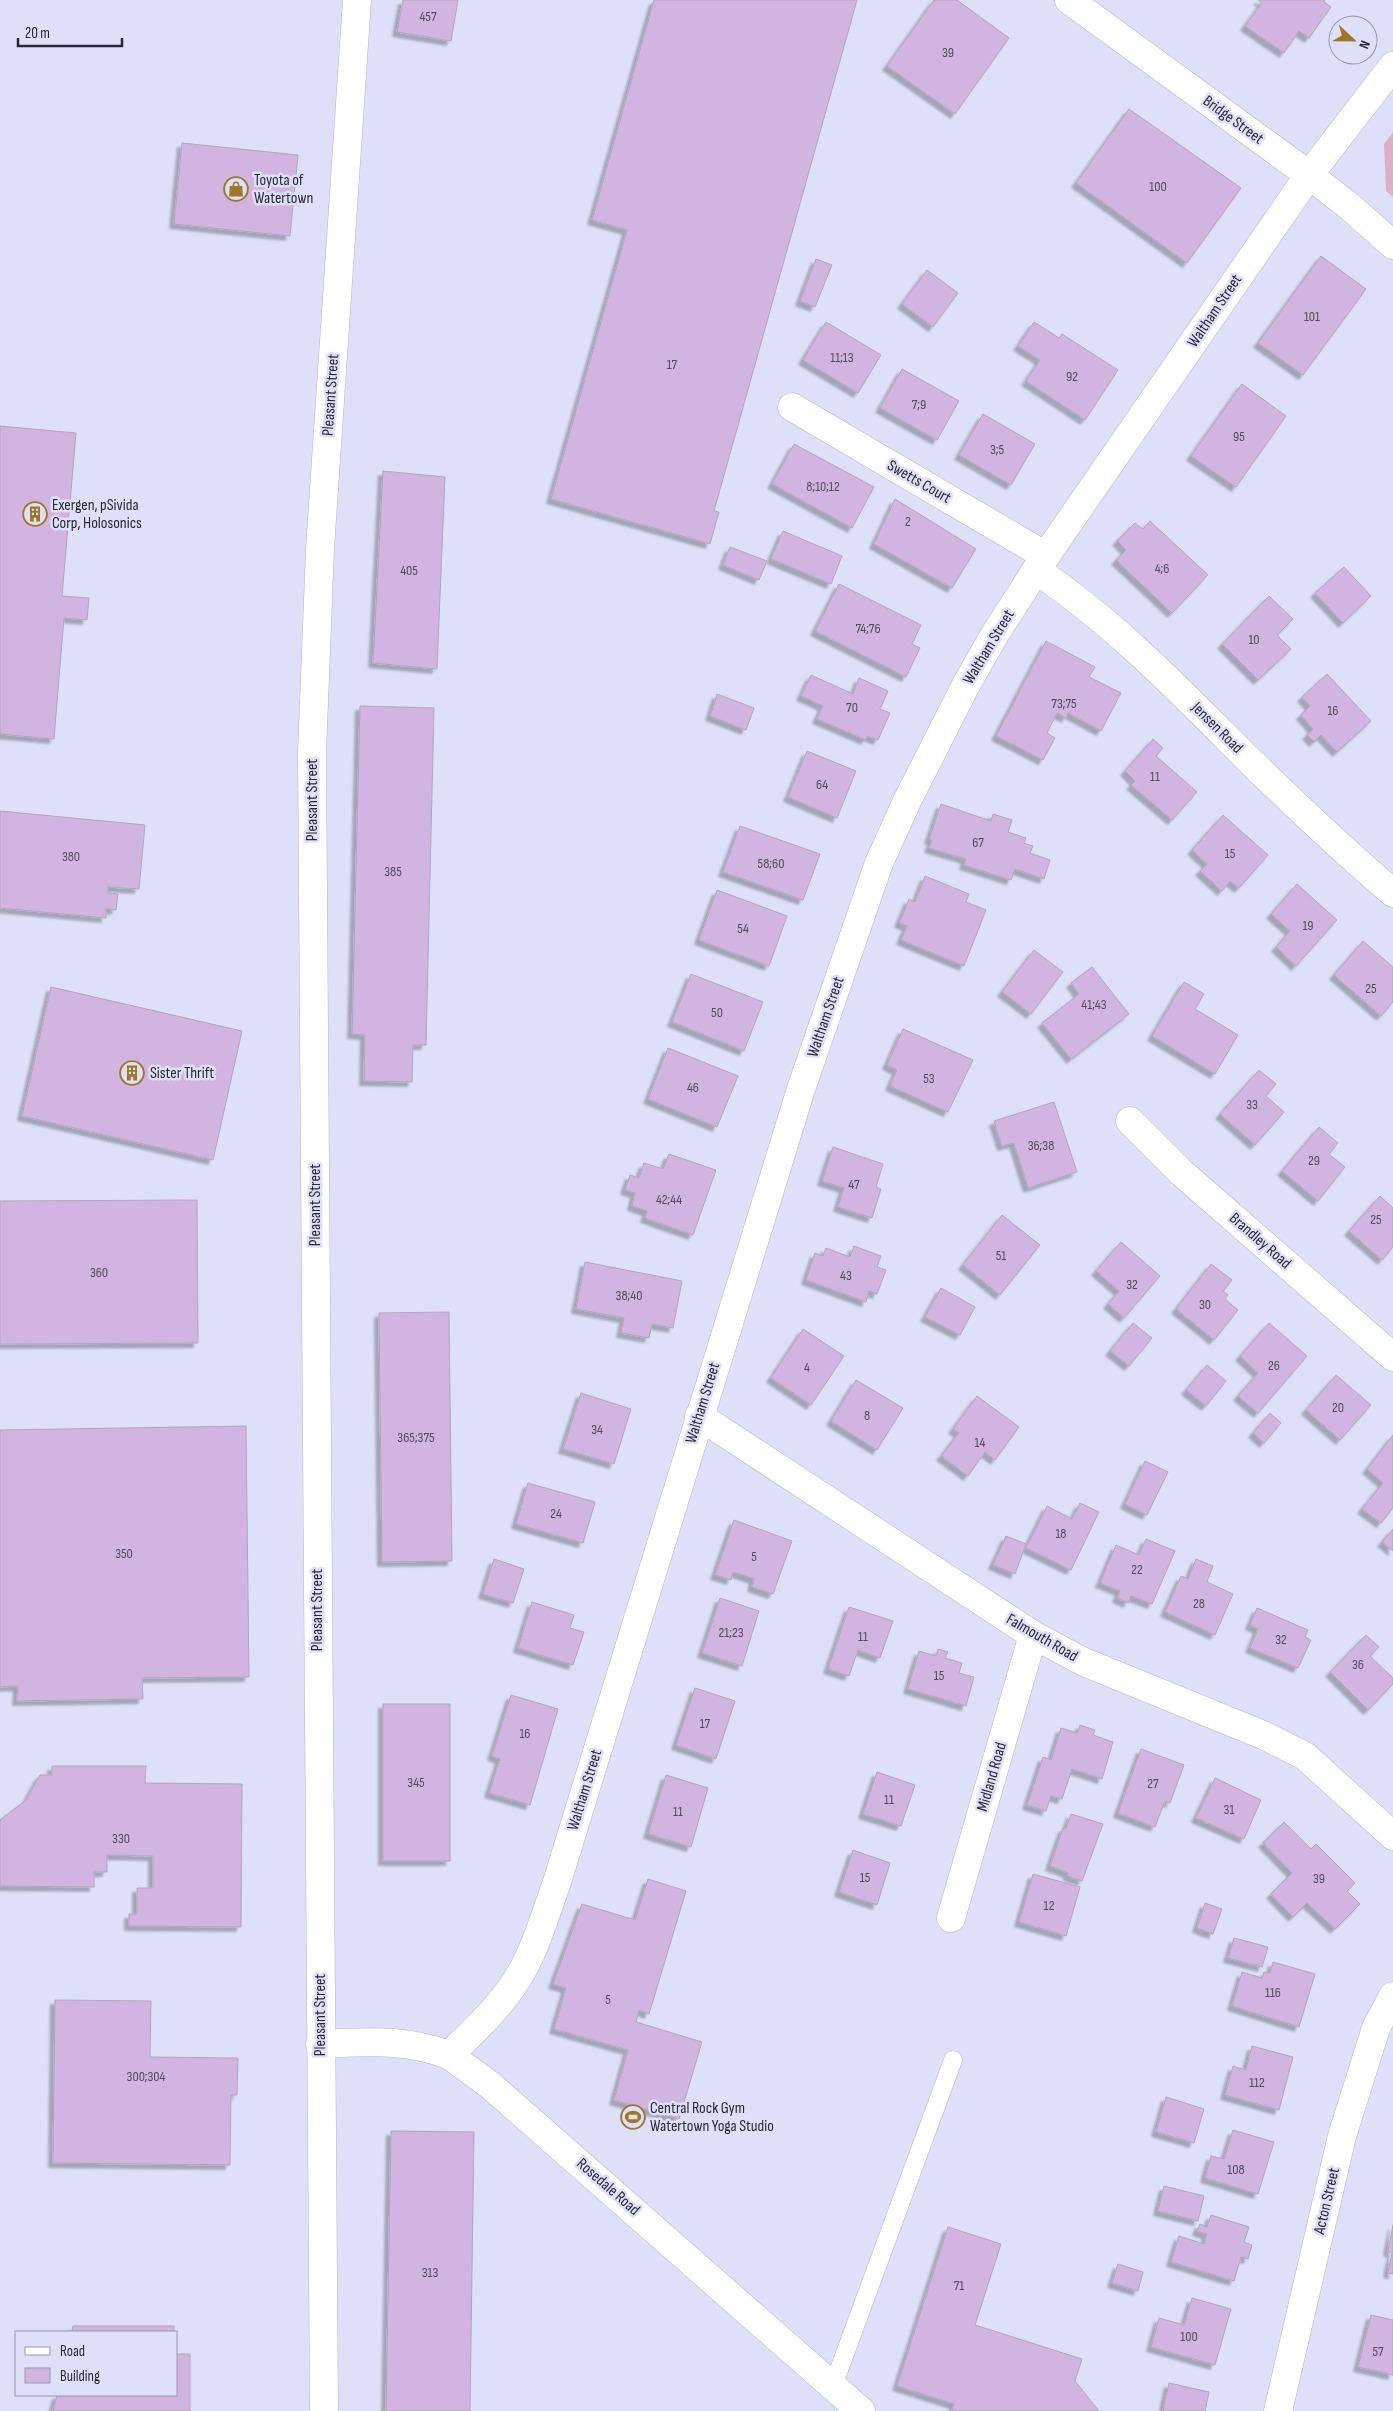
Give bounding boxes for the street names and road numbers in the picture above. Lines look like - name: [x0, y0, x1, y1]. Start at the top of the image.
- street label: Bridge Street: [1199, 92, 1267, 148]
- street label: Waltham Street: [1184, 271, 1246, 351]
- street label: Pleasant Street: [319, 353, 343, 437]
- street label: Swetts Court: [884, 456, 954, 508]
- street label: Waltham Street: [959, 606, 1019, 688]
- street label: Jensen Road: [1187, 698, 1247, 758]
- street label: Pleasant Street: [303, 759, 322, 841]
- street label: Waltham Street: [803, 974, 849, 1060]
- street label: Pleasant Street: [306, 1164, 325, 1246]
- street label: Brandley Road: [1225, 1209, 1295, 1273]
- street label: Waltham Street: [682, 1360, 724, 1446]
- street label: Pleasant Street: [308, 1569, 327, 1651]
- street label: Falmouth Road: [1003, 1610, 1081, 1666]
- street label: Midland Road: [973, 1740, 1011, 1814]
- street label: Waltham Street: [564, 1747, 606, 1833]
- street label: Pleasant Street: [311, 1974, 330, 2056]
- street label: Rosedale Road: [573, 2154, 643, 2220]
- street label: Acton Street: [1310, 2166, 1344, 2237]

